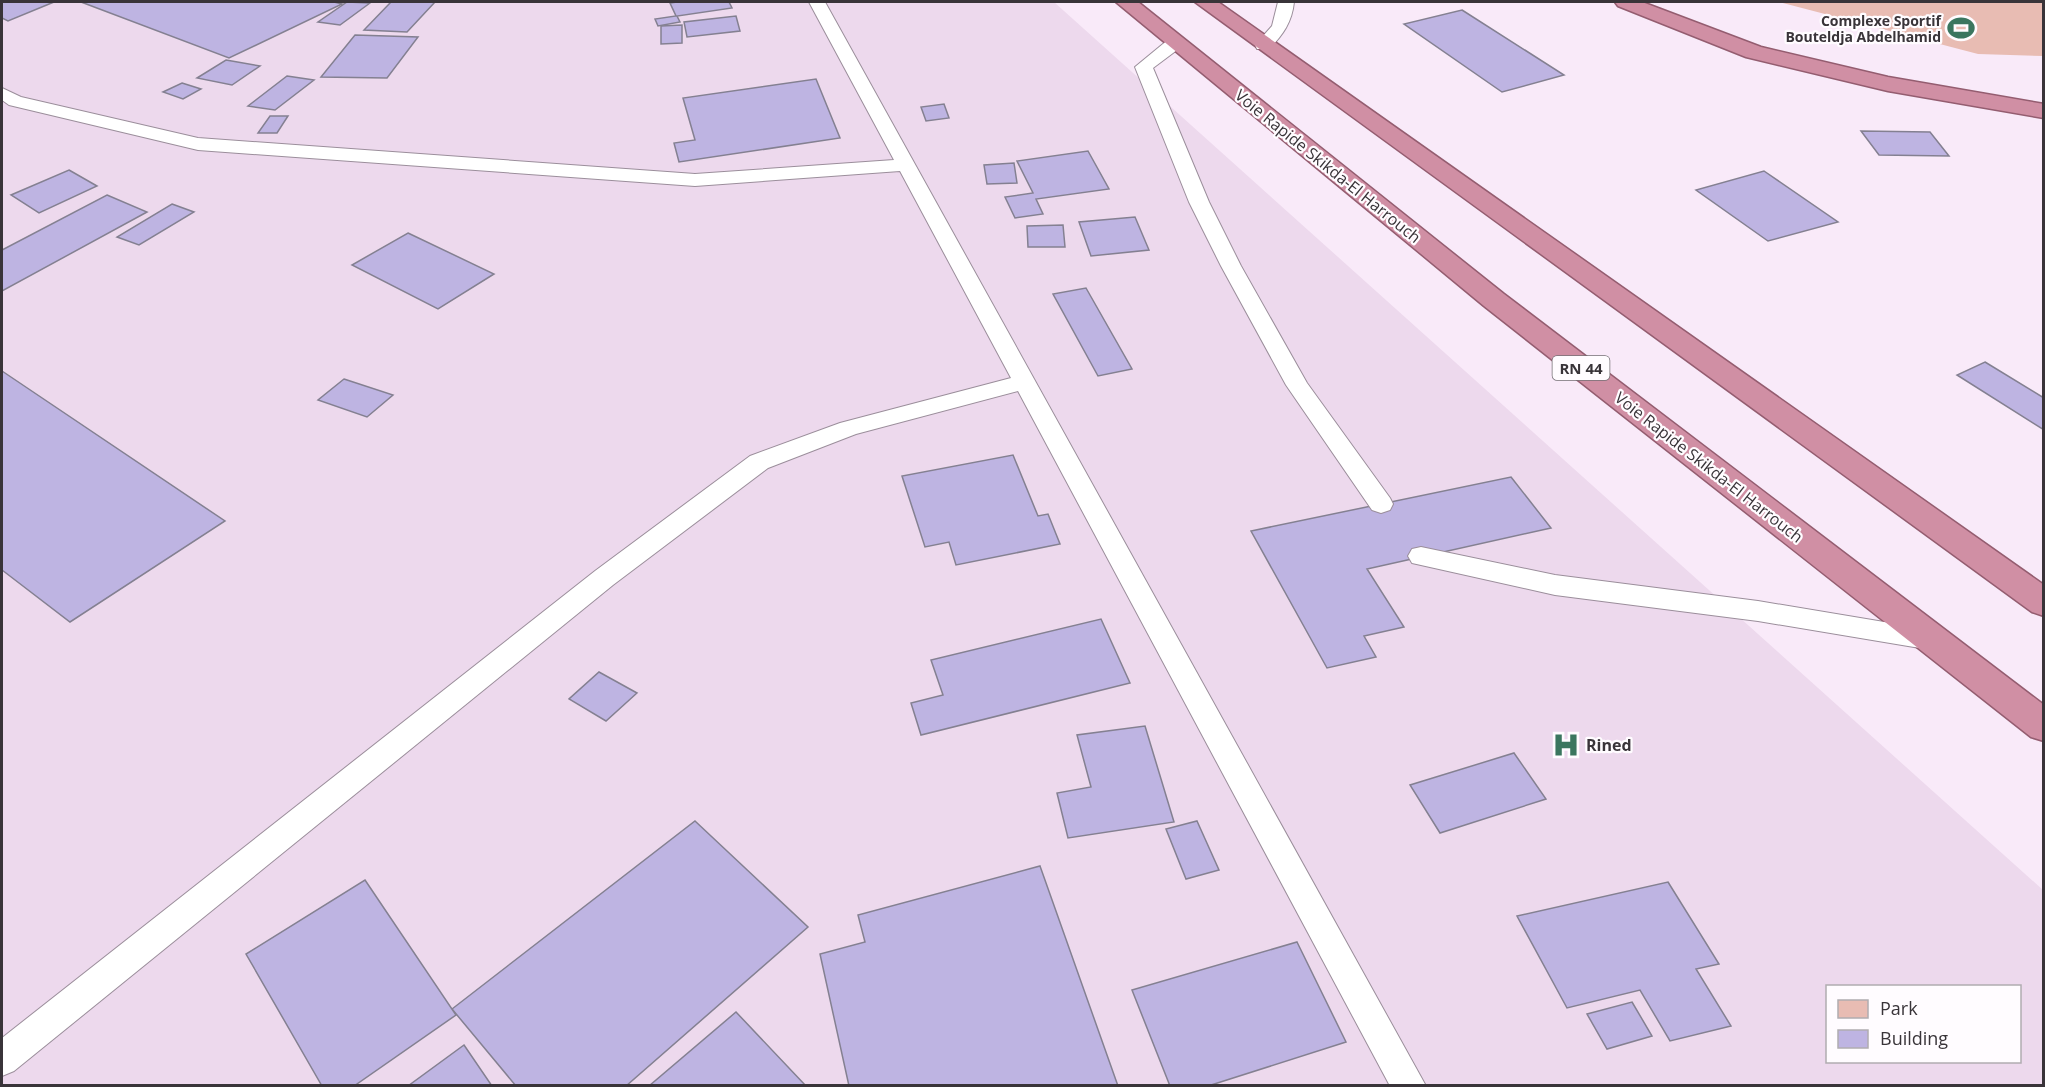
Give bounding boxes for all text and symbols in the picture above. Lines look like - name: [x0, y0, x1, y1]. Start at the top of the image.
- place label: Complexe Sportif Bouteldja Abdelhamid: [1785, 11, 1943, 46]
- sports icon: Complexe Sportif Bouteldja Abdelhamid: [1946, 13, 1976, 43]
- street label: Voie Rapide Skikda-El Harrouch: [1231, 84, 1425, 248]
- road number: RN 44: [1552, 356, 1610, 380]
- street label: Voie Rapide Skikda-El Harrouch: [1610, 387, 1808, 547]
- hospital icon: Rined: [1551, 730, 1581, 760]
- place label: Rined: [1586, 734, 1632, 756]
- legend: [1826, 985, 2021, 1063]
- text: Park: [1880, 996, 1918, 1020]
- text: Building: [1880, 1026, 1948, 1050]

